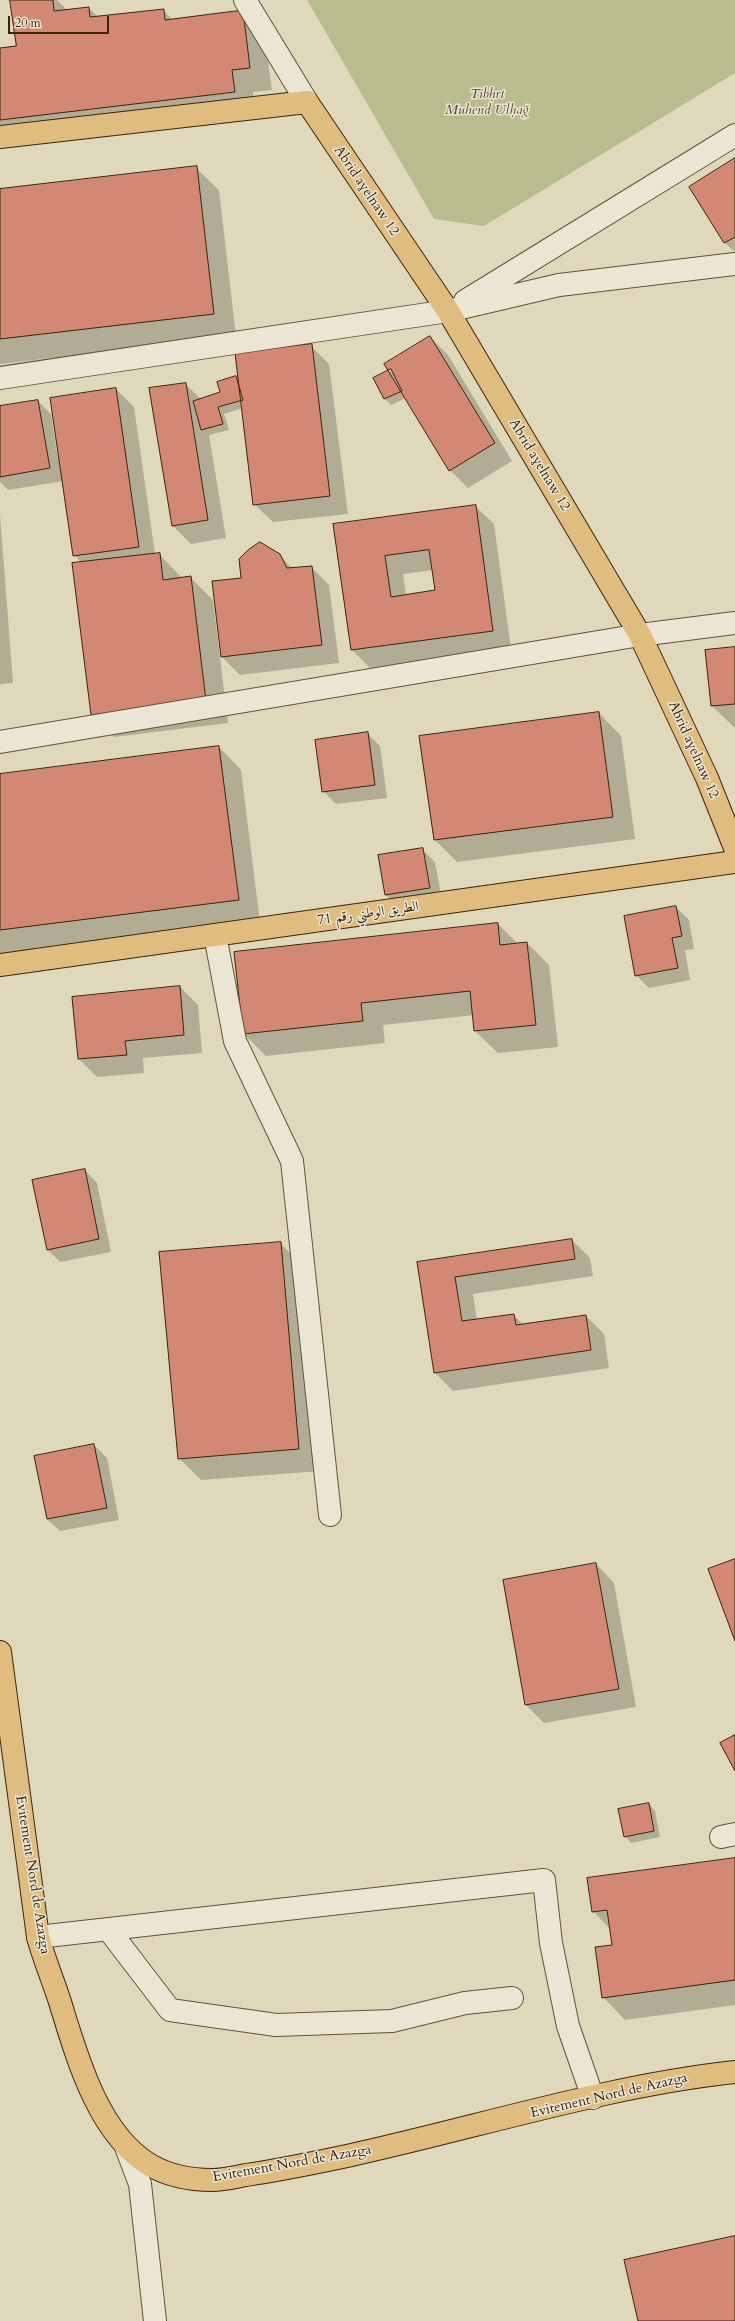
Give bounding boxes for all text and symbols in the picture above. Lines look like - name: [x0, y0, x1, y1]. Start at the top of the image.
- scale bar: [10, 8, 111, 34]
- text: 20 m: [15, 15, 41, 31]
- park label: Tibḥrt Muhend Ulḥaǧ: [445, 87, 529, 120]
- street label: Abrid aɣelnaw 12: [330, 143, 402, 239]
- street label: Abrid aɣelnaw 12: [505, 416, 573, 514]
- street label: Abrid aɣelnaw 12: [664, 699, 722, 801]
- street label: الطريق الوطني رقم 71: [316, 899, 420, 929]
- street label: Evitement Nord de Azazga: [11, 1794, 53, 1956]
- street label: Evitement Nord de Azazga: [529, 2070, 689, 2122]
- street label: Evitement Nord de Azazga: [211, 2142, 373, 2186]

